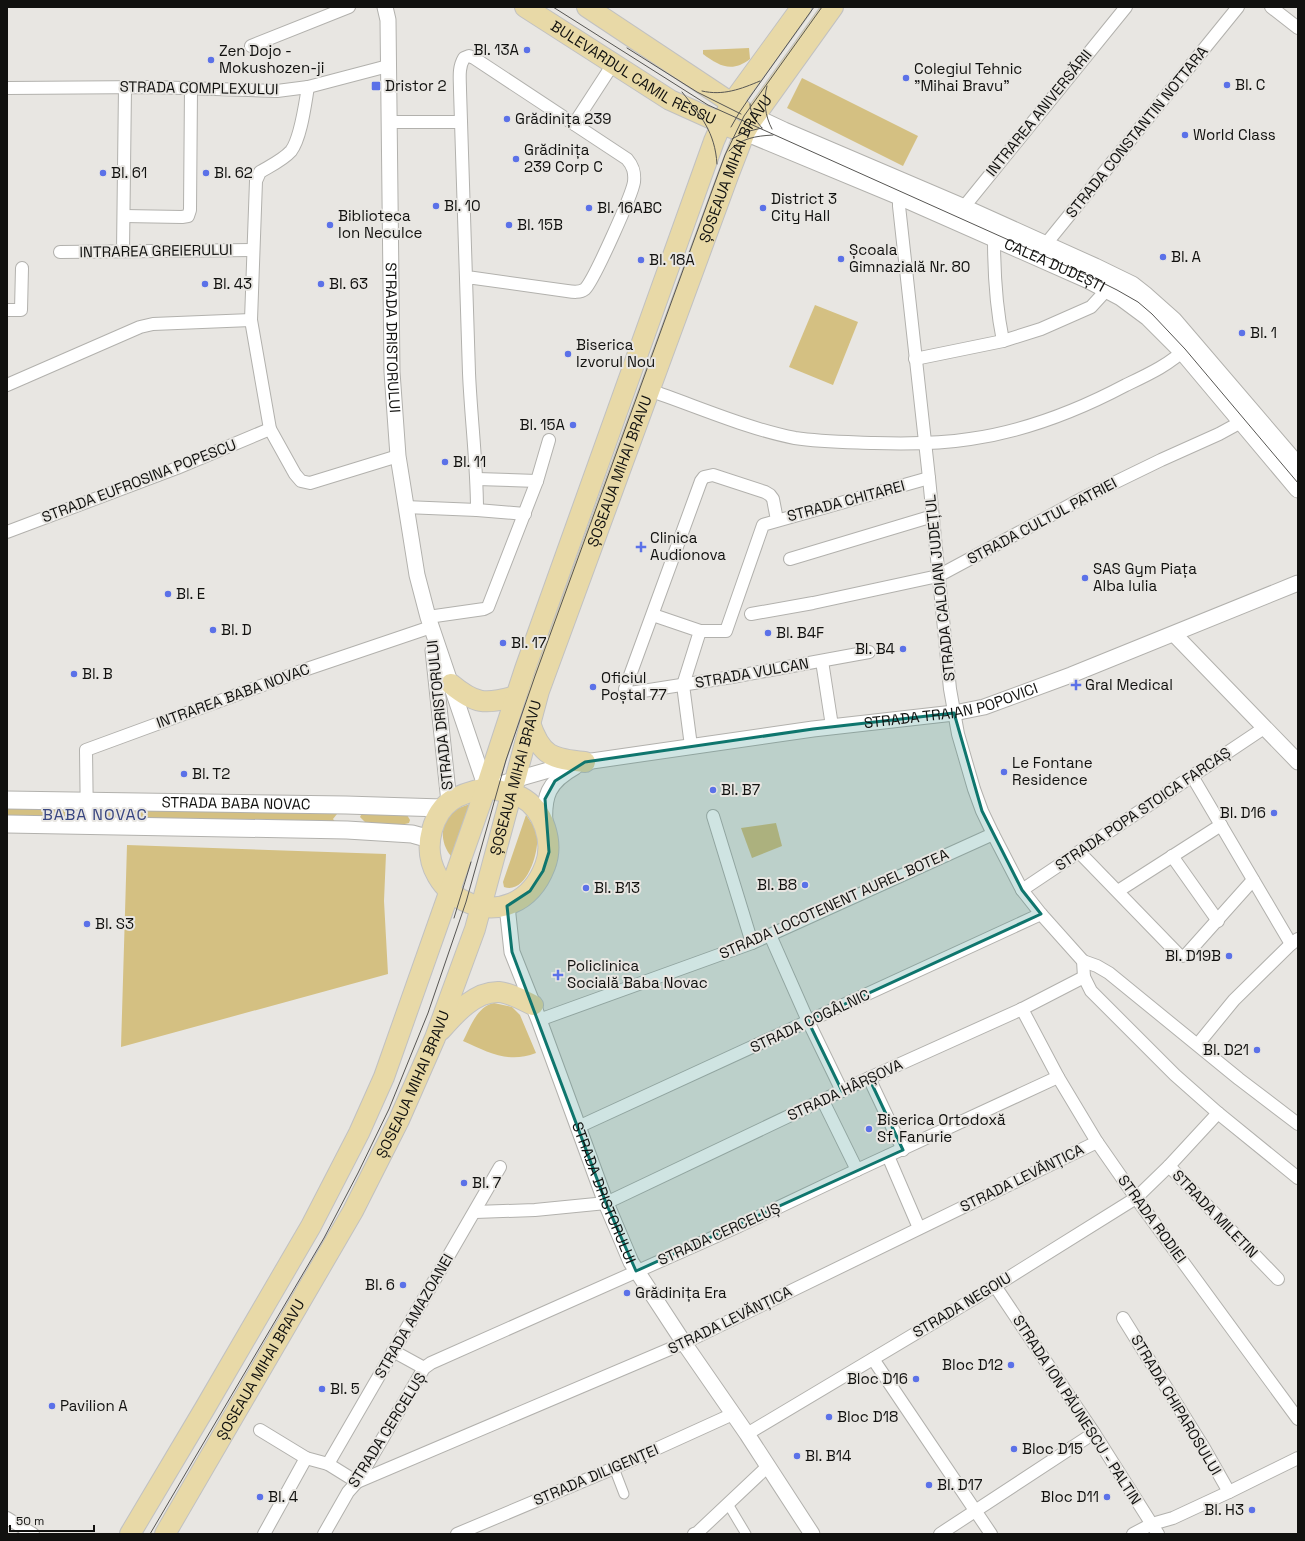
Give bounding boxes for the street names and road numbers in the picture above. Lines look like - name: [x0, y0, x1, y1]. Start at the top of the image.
- street label: BULEVARDUL CAMIL RESSU: [547, 16, 719, 129]
- street label: STRADA CONSTANTIN NOTTARA: [1061, 42, 1212, 221]
- street label: INTRAREA ANIVERSĂRII: [982, 45, 1096, 180]
- street label: STRADA COMPLEXULUI: [119, 77, 279, 98]
- street label: ȘOSEAUA MIHAI BRAVU: [694, 91, 776, 245]
- street label: CALEA DUDEȘTI: [1001, 234, 1108, 296]
- street label: INTRAREA GREIERULUI: [79, 240, 233, 261]
- street label: STRADA DRISTORULUI: [382, 262, 405, 414]
- street label: ȘOSEAUA MIHAI BRAVU: [583, 393, 656, 549]
- street label: STRADA EUFROSINA POPESCU: [39, 435, 239, 526]
- street label: STRADA CULTUL PATRIEI: [964, 473, 1120, 568]
- street label: STRADA CHITAREI: [785, 476, 907, 525]
- street label: STRADA CALOIAN JUDEȚUL: [920, 494, 959, 682]
- street label: STRADA DRISTORULUI: [422, 639, 457, 791]
- street label: STRADA VULCAN: [693, 653, 810, 692]
- street label: INTRAREA BABA NOVAC: [154, 659, 312, 732]
- street label: STRADA TRAIAN POPOVICI: [863, 678, 1040, 732]
- street label: ȘOSEAUA MIHAI BRAVU: [485, 698, 545, 857]
- street label: STRADA POPA STOICA FARCAȘ: [1051, 743, 1234, 875]
- street label: STRADA BABA NOVAC: [161, 792, 311, 813]
- street label: STRADA LOCOTENENT AUREL BOTEA: [716, 844, 952, 963]
- street label: STRADA COGÂLNIC: [747, 984, 873, 1057]
- street label: ȘOSEAUA MIHAI BRAVU: [371, 1008, 453, 1161]
- street label: STRADA HÂRȘOVA: [784, 1054, 906, 1125]
- street label: STRADA DRISTORULUI: [568, 1119, 641, 1266]
- street label: STRADA LEVĂNȚICA: [957, 1139, 1087, 1216]
- street label: STRADA MILETIN: [1169, 1166, 1262, 1262]
- street label: STRADA RODIEI: [1114, 1171, 1191, 1266]
- street label: STRADA CERCELUȘ: [655, 1198, 783, 1269]
- street label: STRADA AMAZOANEI: [370, 1250, 457, 1382]
- street label: STRADA NEGOIU: [909, 1268, 1014, 1341]
- street label: STRADA LEVĂNȚICA: [665, 1281, 795, 1358]
- street label: ȘOSEAUA MIHAI BRAVU: [212, 1296, 309, 1443]
- street label: STRADA ION PĂUNESCU - PALTIN: [1009, 1311, 1146, 1508]
- street label: STRADA CHIPAROSULUI: [1127, 1331, 1226, 1478]
- street label: STRADA CERCELUȘ: [344, 1369, 430, 1491]
- street label: STRADA DILIGENȚEI: [530, 1440, 661, 1509]

